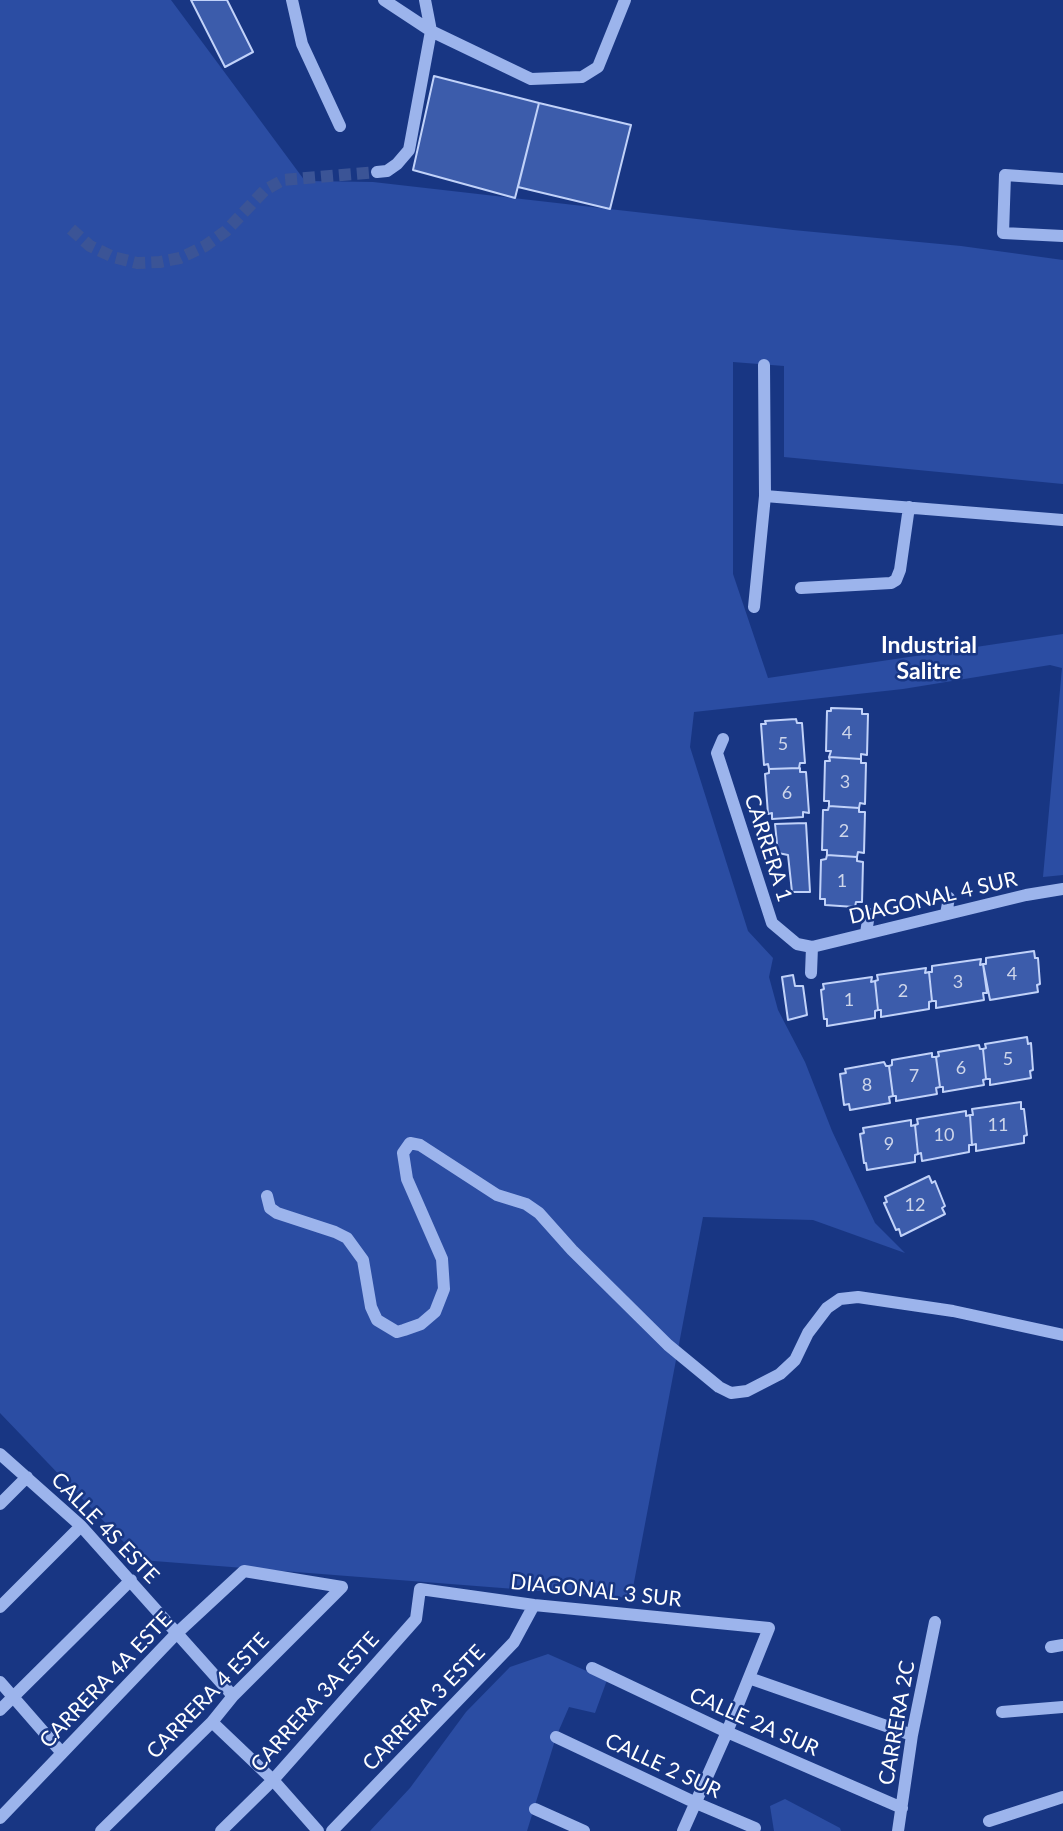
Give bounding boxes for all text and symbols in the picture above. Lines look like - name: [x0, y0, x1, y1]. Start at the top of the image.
- district label: Industrial Salitre: [881, 632, 977, 686]
- house number: 4: [842, 722, 852, 744]
- house number: 5: [778, 733, 788, 755]
- house number: 3: [840, 771, 850, 793]
- house number: 6: [782, 782, 792, 804]
- street label: CARRERA 1: [739, 791, 797, 905]
- house number: 2: [839, 820, 849, 842]
- street label: DIAGONAL 4 SUR: [846, 866, 1020, 930]
- house number: 1: [837, 870, 847, 892]
- house number: 4: [1007, 963, 1017, 985]
- house number: 3: [953, 971, 963, 993]
- house number: 2: [898, 980, 908, 1002]
- house number: 1: [844, 989, 854, 1011]
- house number: 5: [1003, 1048, 1013, 1070]
- house number: 6: [956, 1057, 966, 1079]
- house number: 7: [909, 1065, 919, 1087]
- house number: 8: [862, 1074, 872, 1096]
- house number: 11: [988, 1114, 1008, 1136]
- house number: 10: [934, 1124, 954, 1146]
- house number: 9: [884, 1133, 894, 1155]
- house number: 12: [905, 1194, 925, 1216]
- street label: CALLE 4S ESTE: [46, 1467, 164, 1589]
- street label: DIAGONAL 3 SUR: [509, 1569, 683, 1613]
- street label: CARRERA 4A ESTE: [35, 1607, 177, 1753]
- street label: CARRERA 3A ESTE: [246, 1627, 384, 1777]
- street label: CARRERA 4 ESTE: [142, 1628, 274, 1764]
- street label: CARRERA 3 ESTE: [358, 1640, 490, 1776]
- street label: CARRERA 2C: [874, 1659, 920, 1787]
- street label: CALLE 2A SUR: [685, 1682, 823, 1762]
- street label: CALLE 2 SUR: [601, 1728, 725, 1804]

